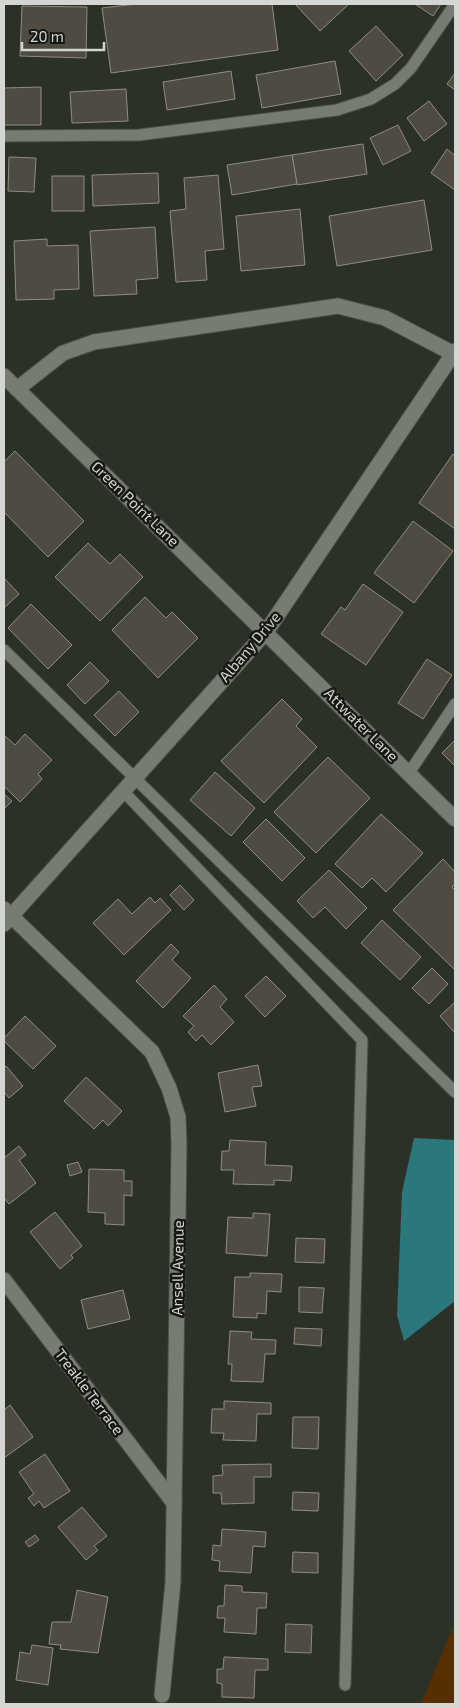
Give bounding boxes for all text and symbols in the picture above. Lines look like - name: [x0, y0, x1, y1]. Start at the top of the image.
- scale bar: [22, 20, 105, 52]
- text: 20 m: [30, 27, 64, 45]
- street label: Green Point Lane: [88, 457, 183, 550]
- street label: Albany Drive: [215, 608, 284, 685]
- street label: Attwater Lane: [321, 684, 402, 765]
- street label: Ansell Avenue: [167, 1220, 187, 1316]
- street label: Treakle Terrace: [52, 1345, 128, 1438]

